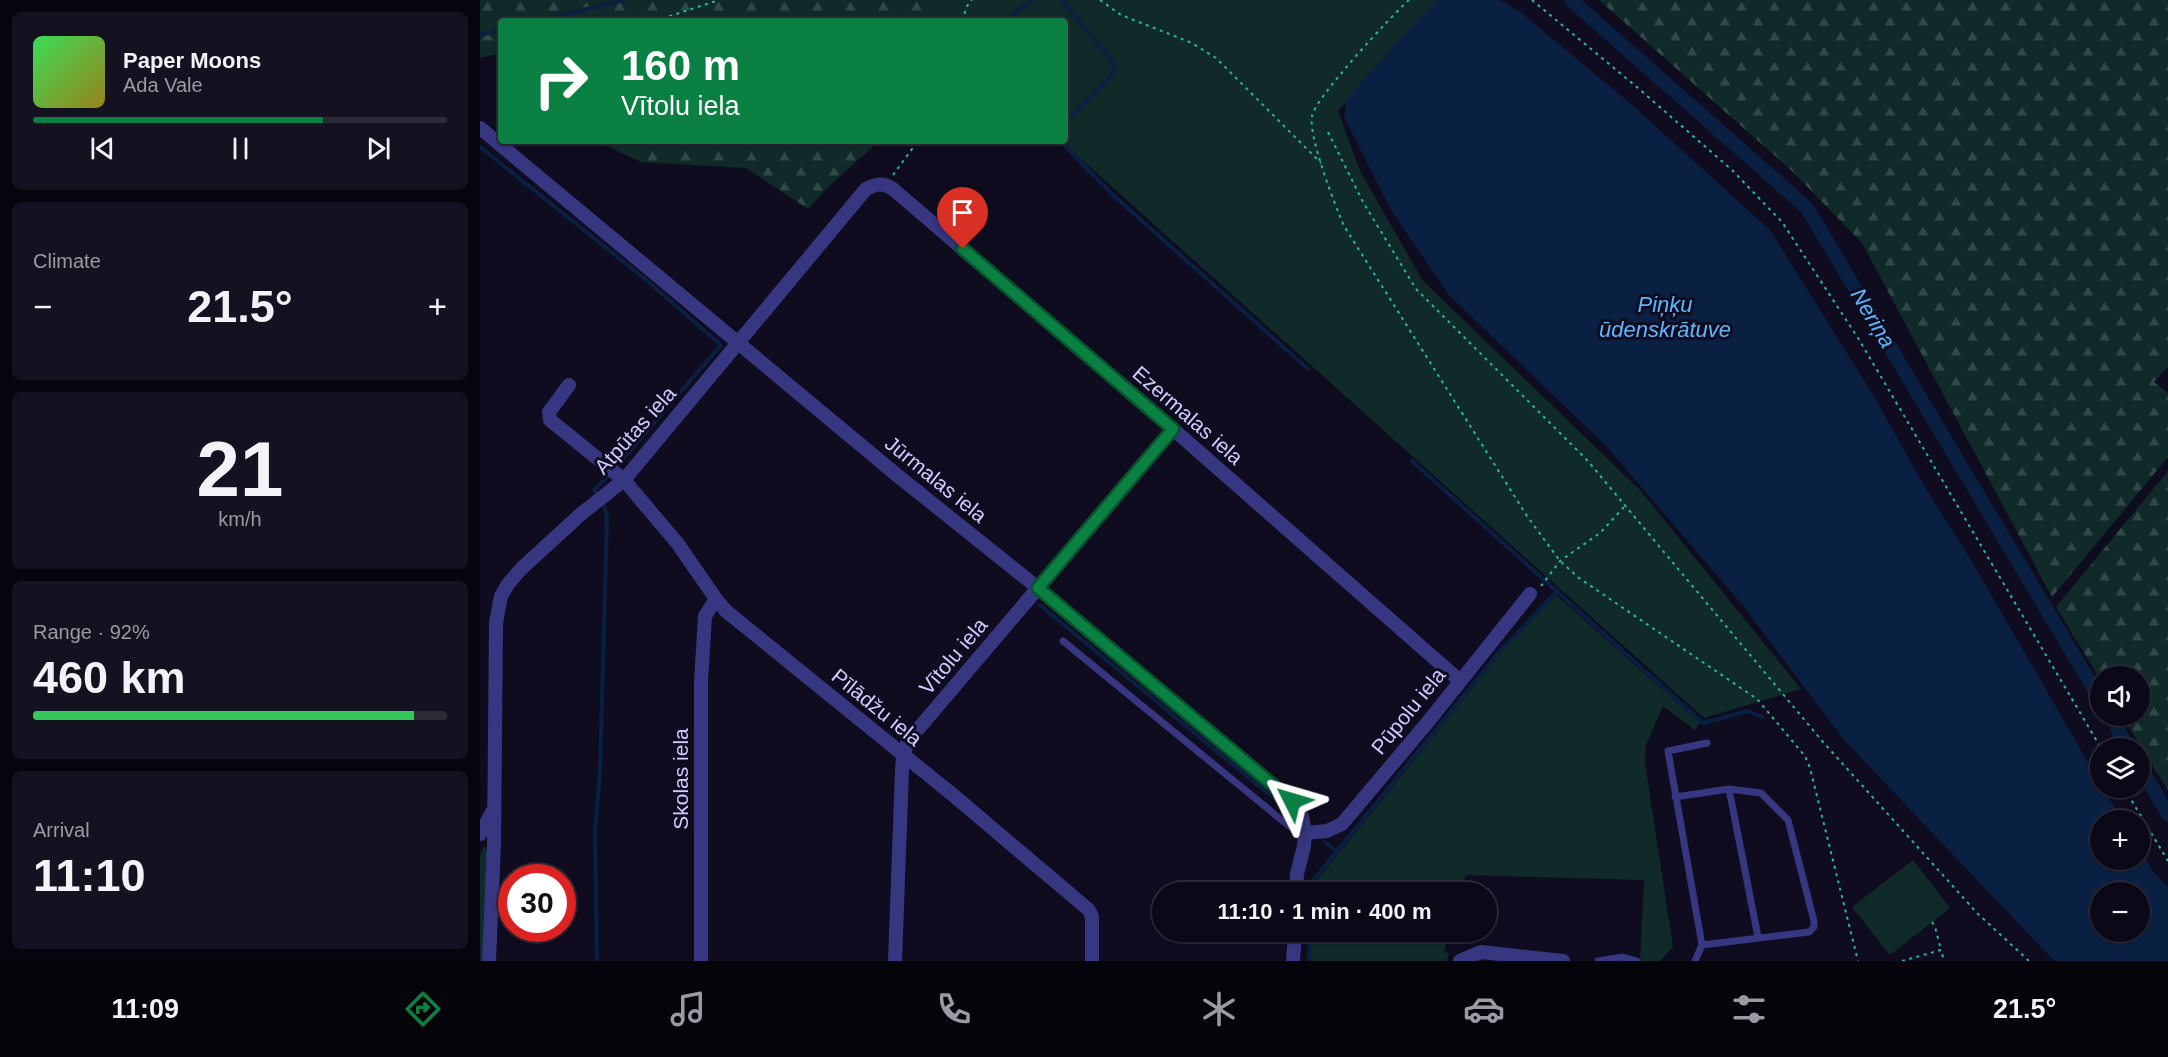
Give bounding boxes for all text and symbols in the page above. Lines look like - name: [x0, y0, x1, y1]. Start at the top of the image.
- icon: right: [522, 42, 600, 120]
- text: 160 m: [621, 42, 740, 89]
- text: Paper Moons: [123, 48, 261, 73]
- text: Ada Vale: [123, 74, 203, 96]
- text: Vītolu iela: [621, 91, 740, 121]
- icon: previous: [86, 132, 119, 165]
- icon: pause: [224, 132, 257, 165]
- icon: next: [362, 132, 395, 165]
- pin: [937, 187, 988, 249]
- icon: arrive: [946, 196, 979, 229]
- text: Climate: [33, 250, 101, 272]
- text: 21.5°: [187, 281, 293, 332]
- water label: Neriņa: [1846, 284, 1900, 352]
- text: −: [33, 288, 52, 325]
- text: +: [428, 288, 447, 325]
- water label: Piņķu ūdenskrātuve: [1599, 292, 1731, 342]
- street label: Ezermalas iela: [1128, 361, 1248, 469]
- street label: Atpūtas iela: [590, 381, 680, 478]
- text: 21: [197, 425, 283, 513]
- street label: Jūrmalas iela: [881, 431, 992, 527]
- text: km/h: [218, 508, 262, 530]
- street label: Vītolu iela: [915, 613, 992, 699]
- text: Range · 92%: [33, 621, 150, 643]
- text: 460 km: [33, 652, 186, 703]
- street label: Pūpolu iela: [1366, 663, 1450, 759]
- street label: Pīlādžu iela: [828, 664, 927, 750]
- map controls: [2090, 666, 2150, 942]
- button: sound: [2090, 666, 2150, 726]
- street label: Skolas iela: [669, 728, 692, 830]
- button: layers: [2090, 738, 2150, 798]
- position arrow: [1260, 769, 1324, 833]
- button: +: [2090, 810, 2150, 870]
- text: Arrival: [33, 819, 90, 841]
- text: 11:10: [33, 850, 146, 901]
- speed limit sign: 30: [498, 864, 576, 942]
- button: −: [2090, 882, 2150, 942]
- text: 11:10 · 1 min · 400 m: [1218, 899, 1432, 924]
- icon: directions: [402, 988, 444, 1030]
- icon: music: [667, 988, 709, 1030]
- icon: phone: [933, 988, 975, 1030]
- icon: climate: [1198, 988, 1240, 1030]
- icon: car: [1463, 988, 1505, 1030]
- icon: filters: [1728, 988, 1770, 1030]
- text: 11:09: [112, 994, 179, 1024]
- text: 21.5°: [1993, 994, 2056, 1024]

